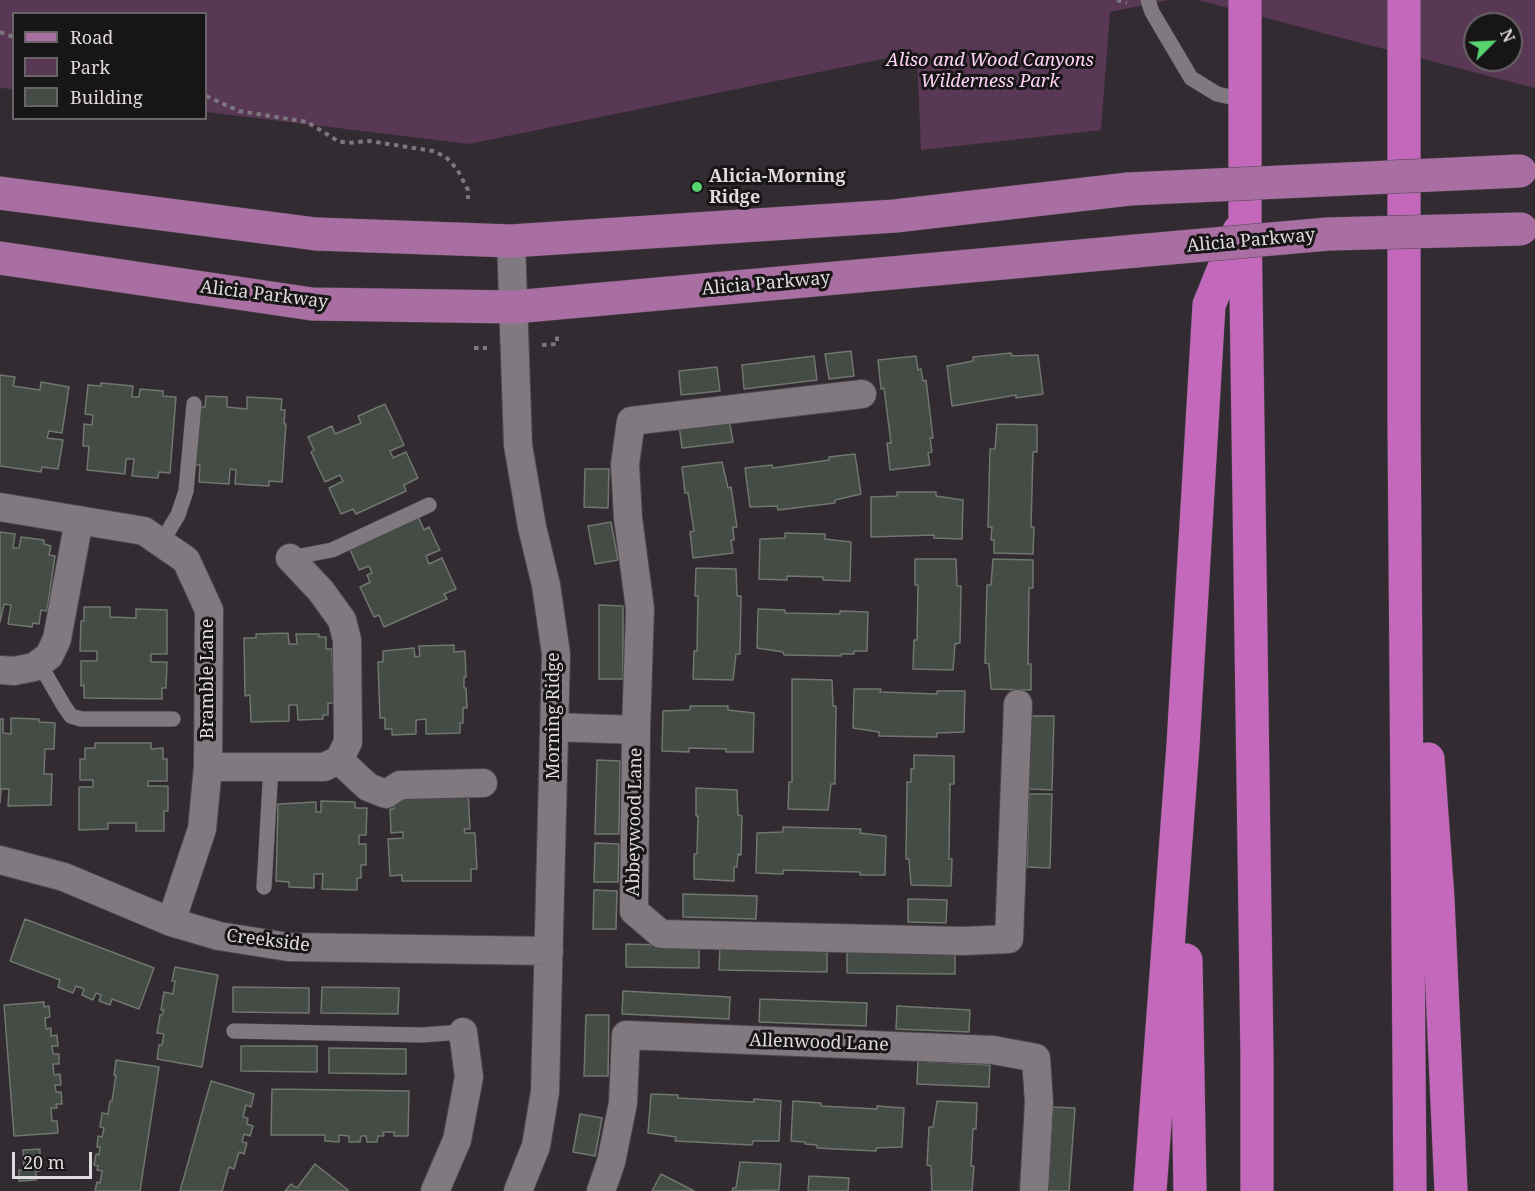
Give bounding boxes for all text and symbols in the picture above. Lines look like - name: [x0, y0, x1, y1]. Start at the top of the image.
- legend: [12, 12, 207, 120]
- north arrow: [1463, 12, 1523, 72]
- text: Road: [70, 25, 113, 49]
- text: N: [1495, 25, 1520, 46]
- park label: Aliso and Wood Canyons Wilderness Park: [886, 50, 1094, 92]
- text: Park: [70, 55, 110, 79]
- text: Building: [70, 85, 143, 109]
- place label: Alicia-Morning Ridge: [709, 166, 845, 208]
- marker: Alicia-Morning Ridge: [690, 180, 704, 194]
- street label: Alicia Parkway: [1186, 225, 1316, 257]
- street label: Alicia Parkway: [701, 268, 831, 300]
- street label: Alicia Parkway: [199, 276, 329, 314]
- street label: Bramble Lane: [197, 619, 219, 739]
- street label: Morning Ridge: [543, 652, 565, 780]
- street label: Abbeywood Lane: [623, 747, 647, 897]
- street label: Creekside: [225, 925, 311, 957]
- street label: Allenwood Lane: [749, 1030, 889, 1056]
- scale bar: [15, 1140, 94, 1178]
- text: 20 m: [23, 1150, 65, 1174]

